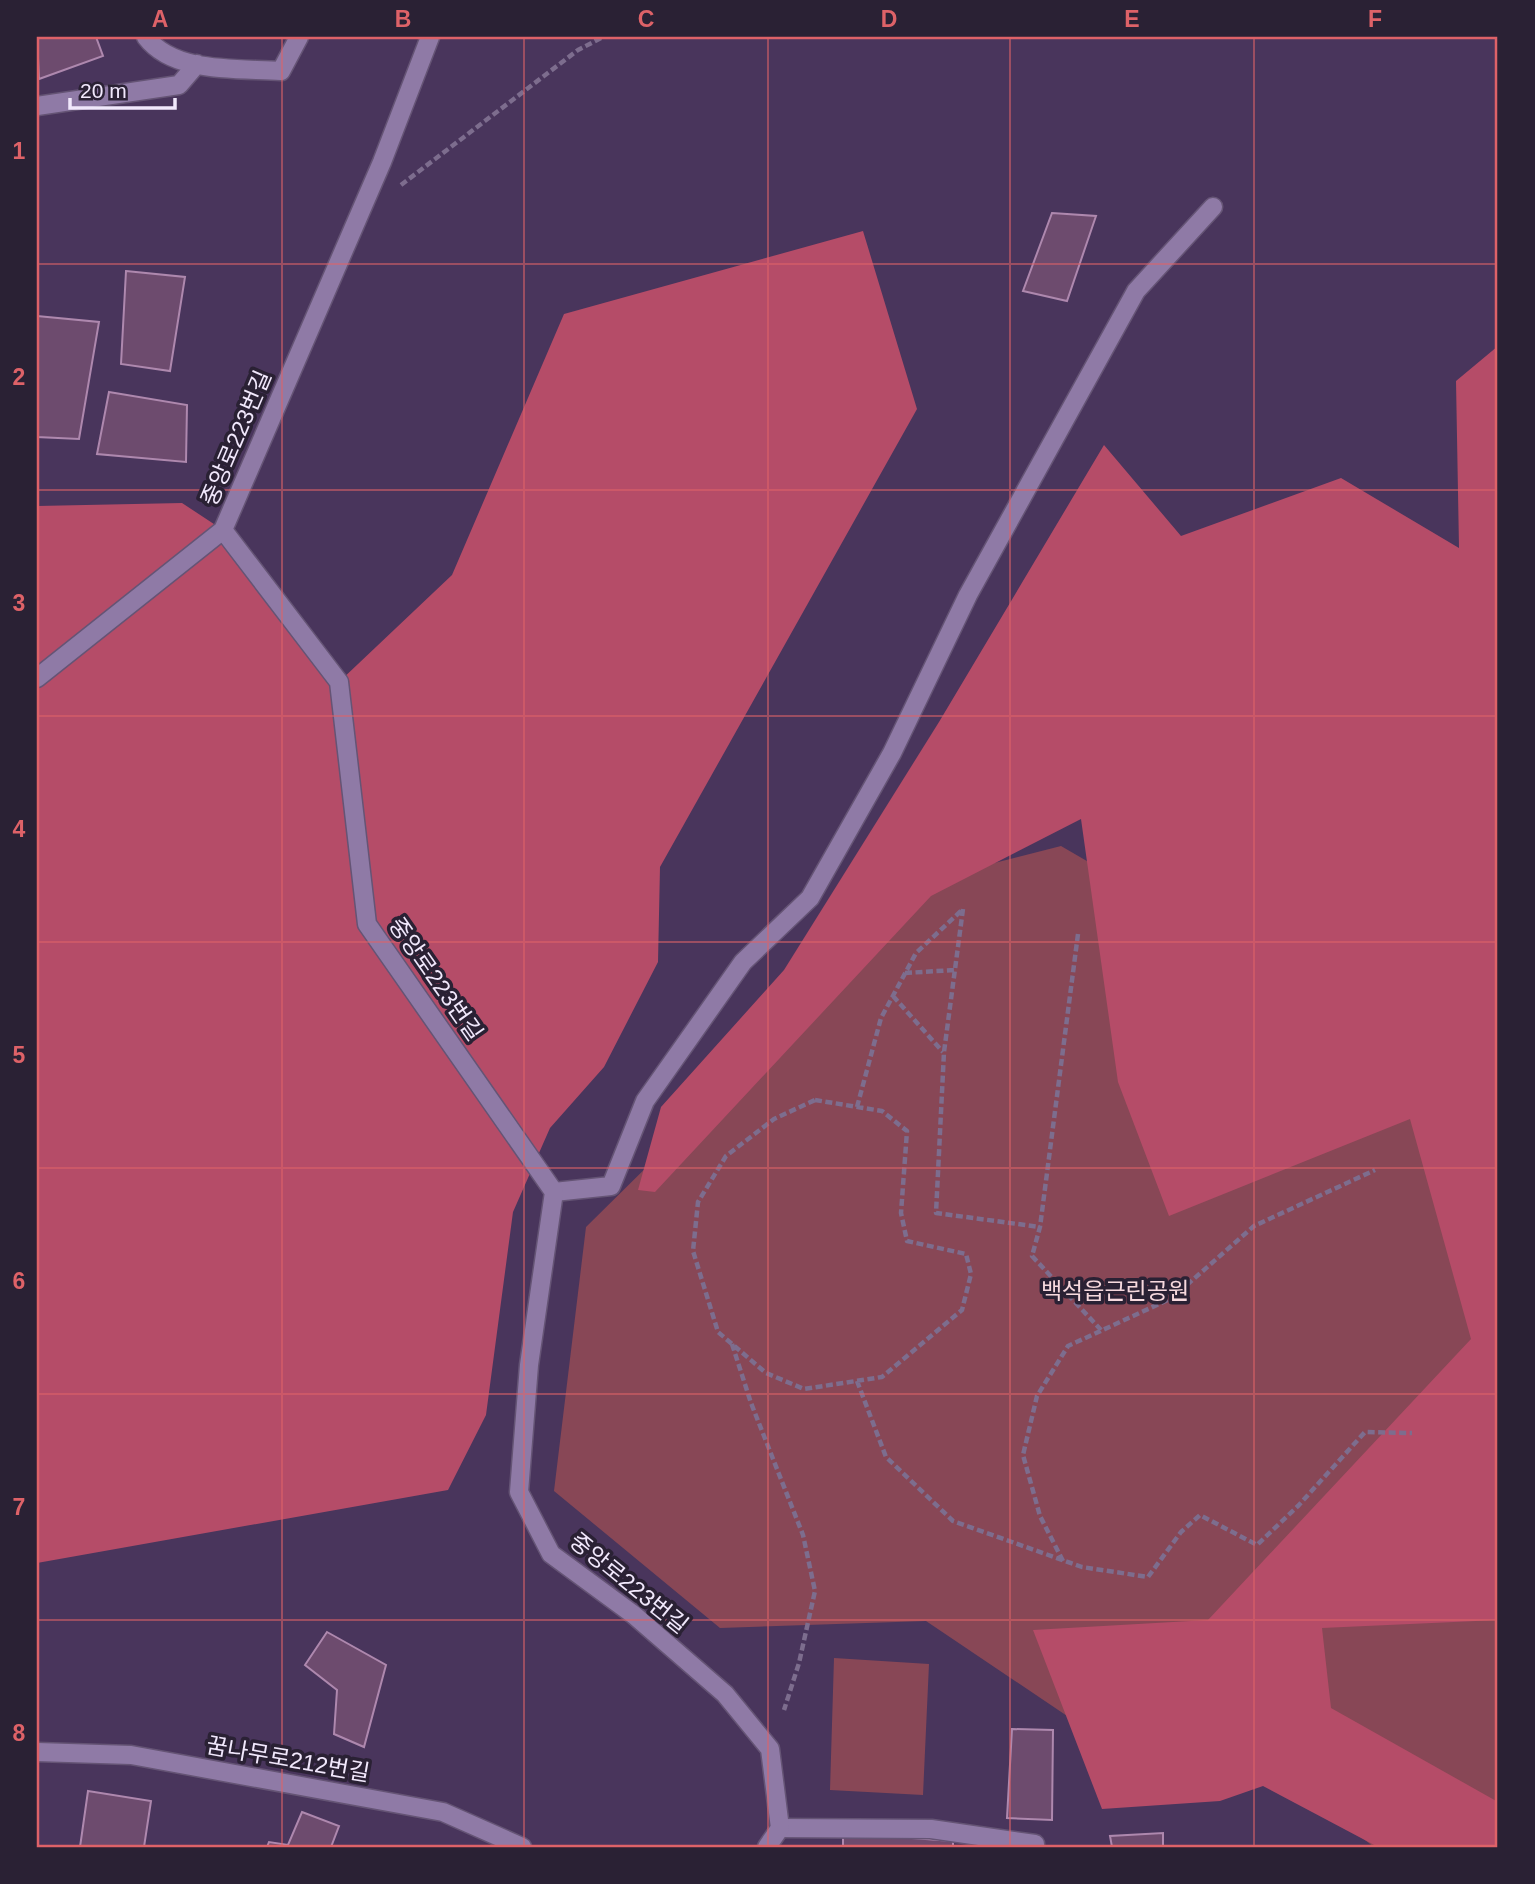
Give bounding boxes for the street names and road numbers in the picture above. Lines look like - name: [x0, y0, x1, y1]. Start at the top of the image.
- street label: 중앙로223번길: [196, 367, 276, 509]
- street label: 중앙로223번길: [384, 912, 488, 1046]
- street label: 중앙로223번길: [565, 1528, 693, 1638]
- street label: 꿈나무로212번길: [204, 1732, 372, 1786]

